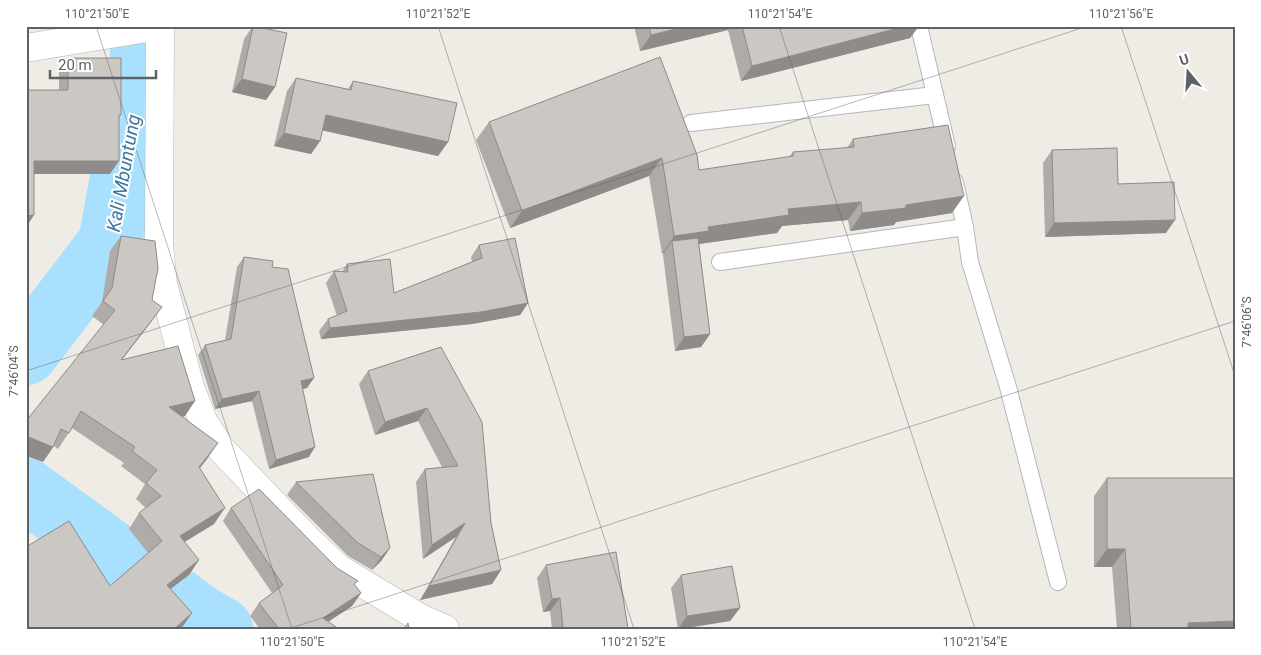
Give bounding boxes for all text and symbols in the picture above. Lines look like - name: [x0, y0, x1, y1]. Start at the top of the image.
- text: 110°21'50"E: [65, 7, 129, 21]
- text: 110°21'52"E: [406, 7, 470, 21]
- text: 110°21'54"E: [748, 7, 812, 21]
- text: 110°21'56"E: [1089, 7, 1153, 21]
- scale bar: [50, 48, 156, 80]
- north arrow: [1164, 48, 1214, 98]
- text: U: [1177, 51, 1191, 69]
- text: 20 m: [58, 56, 92, 74]
- water label: Kali Mbuntung: [102, 113, 145, 234]
- text: 7°46'06"S: [1240, 296, 1254, 348]
- text: 7°46'04"S: [7, 345, 21, 397]
- text: 110°21'50"E: [260, 635, 324, 649]
- text: 110°21'52"E: [601, 635, 665, 649]
- text: 110°21'54"E: [943, 635, 1007, 649]

